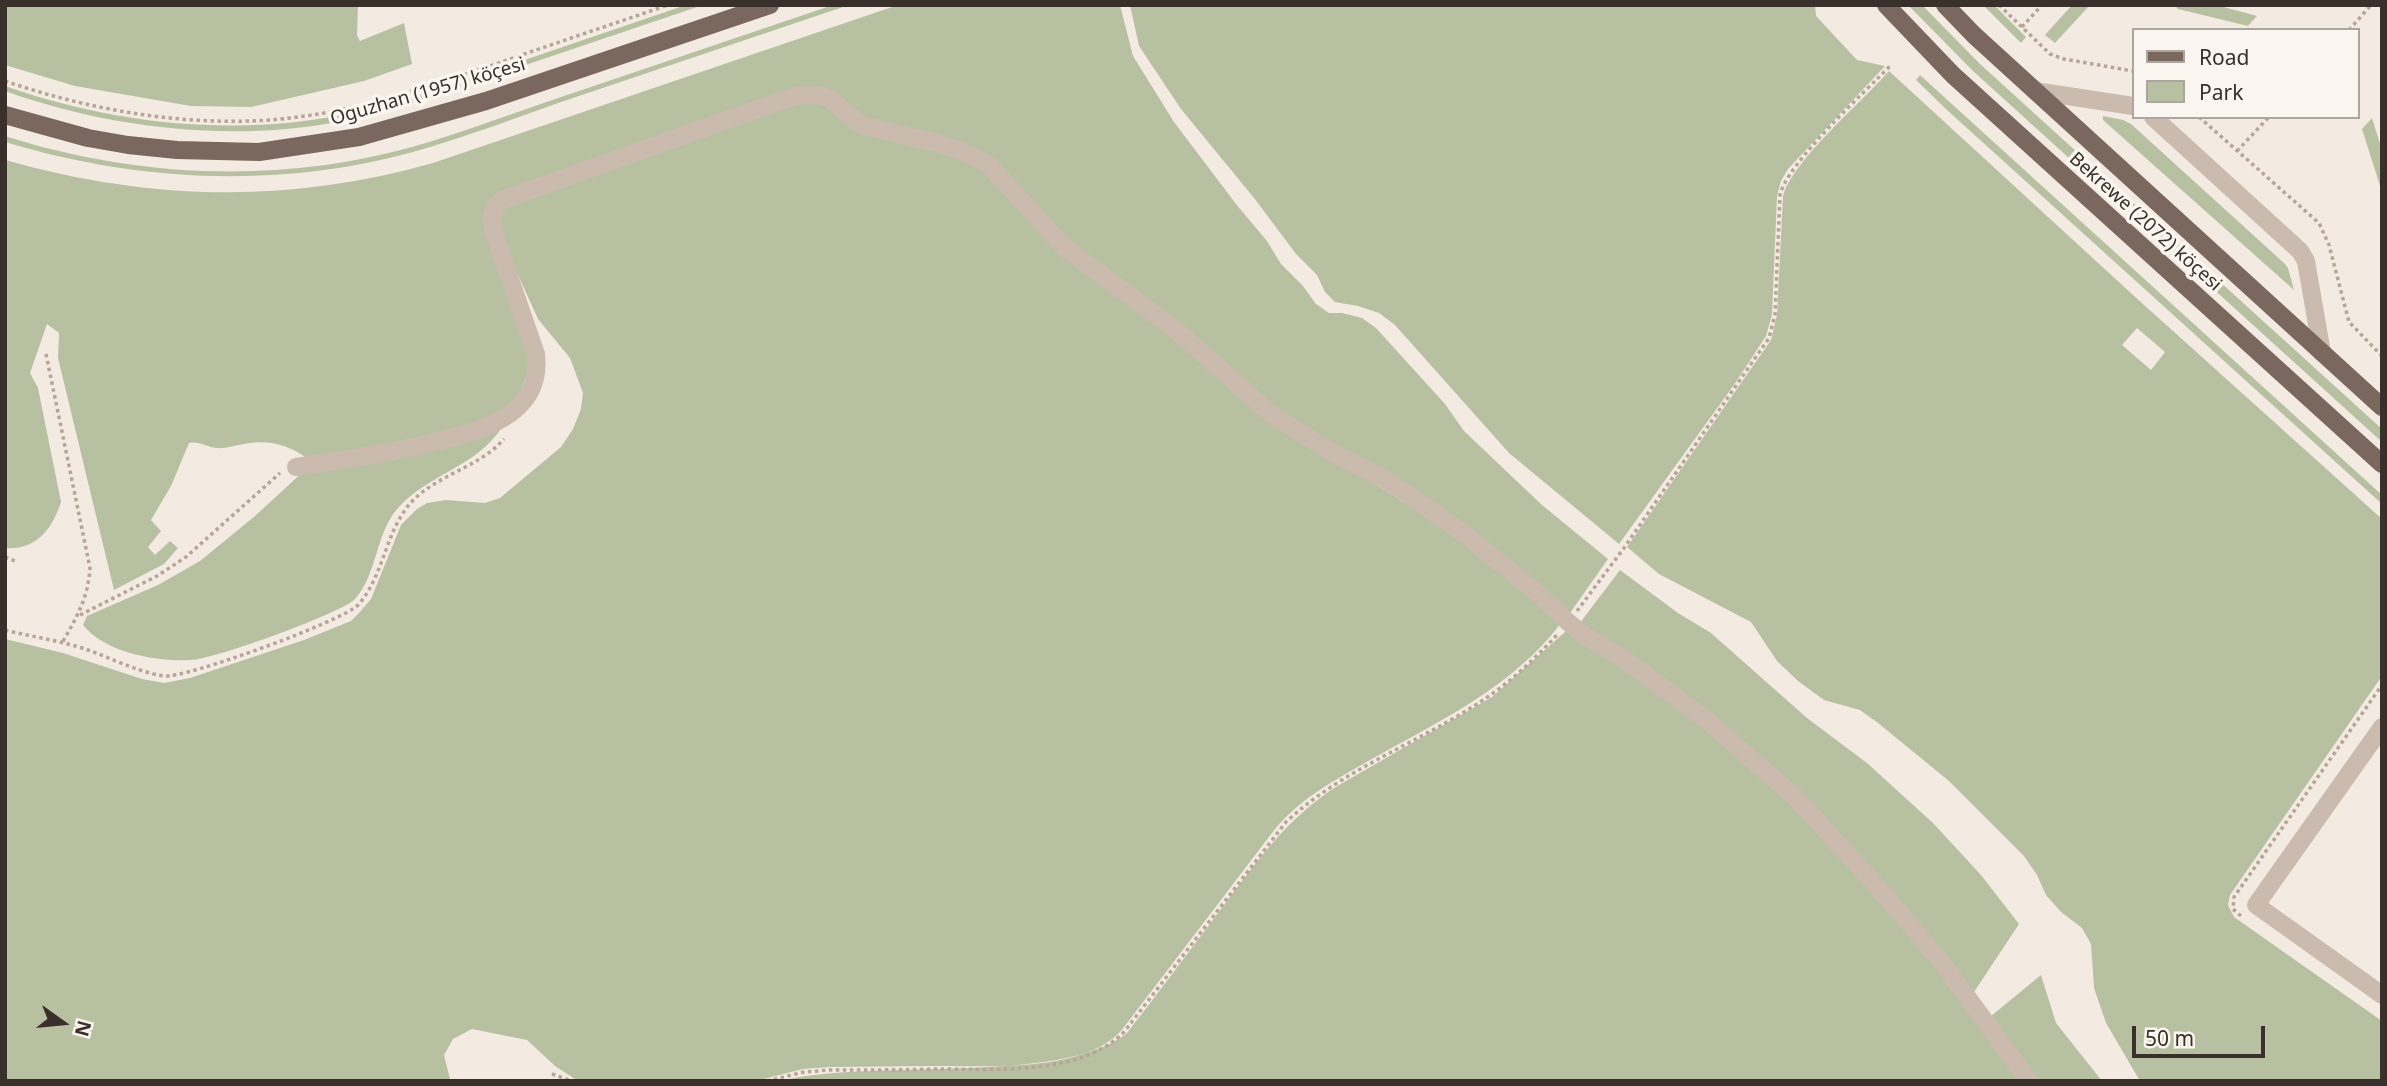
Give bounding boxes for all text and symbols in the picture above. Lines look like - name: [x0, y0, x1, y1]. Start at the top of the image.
- legend: [2132, 28, 2359, 119]
- text: Road: [2199, 43, 2249, 71]
- street label: Oguzhan (1957) köçesi: [328, 53, 528, 131]
- text: Park: [2199, 78, 2243, 106]
- street label: Bekrewe (2072) köçesi: [2064, 148, 2226, 296]
- north arrow: [28, 988, 98, 1058]
- scale bar: [2135, 1012, 2268, 1056]
- text: N: [69, 1018, 98, 1039]
- text: 50 m: [2145, 1024, 2194, 1052]

